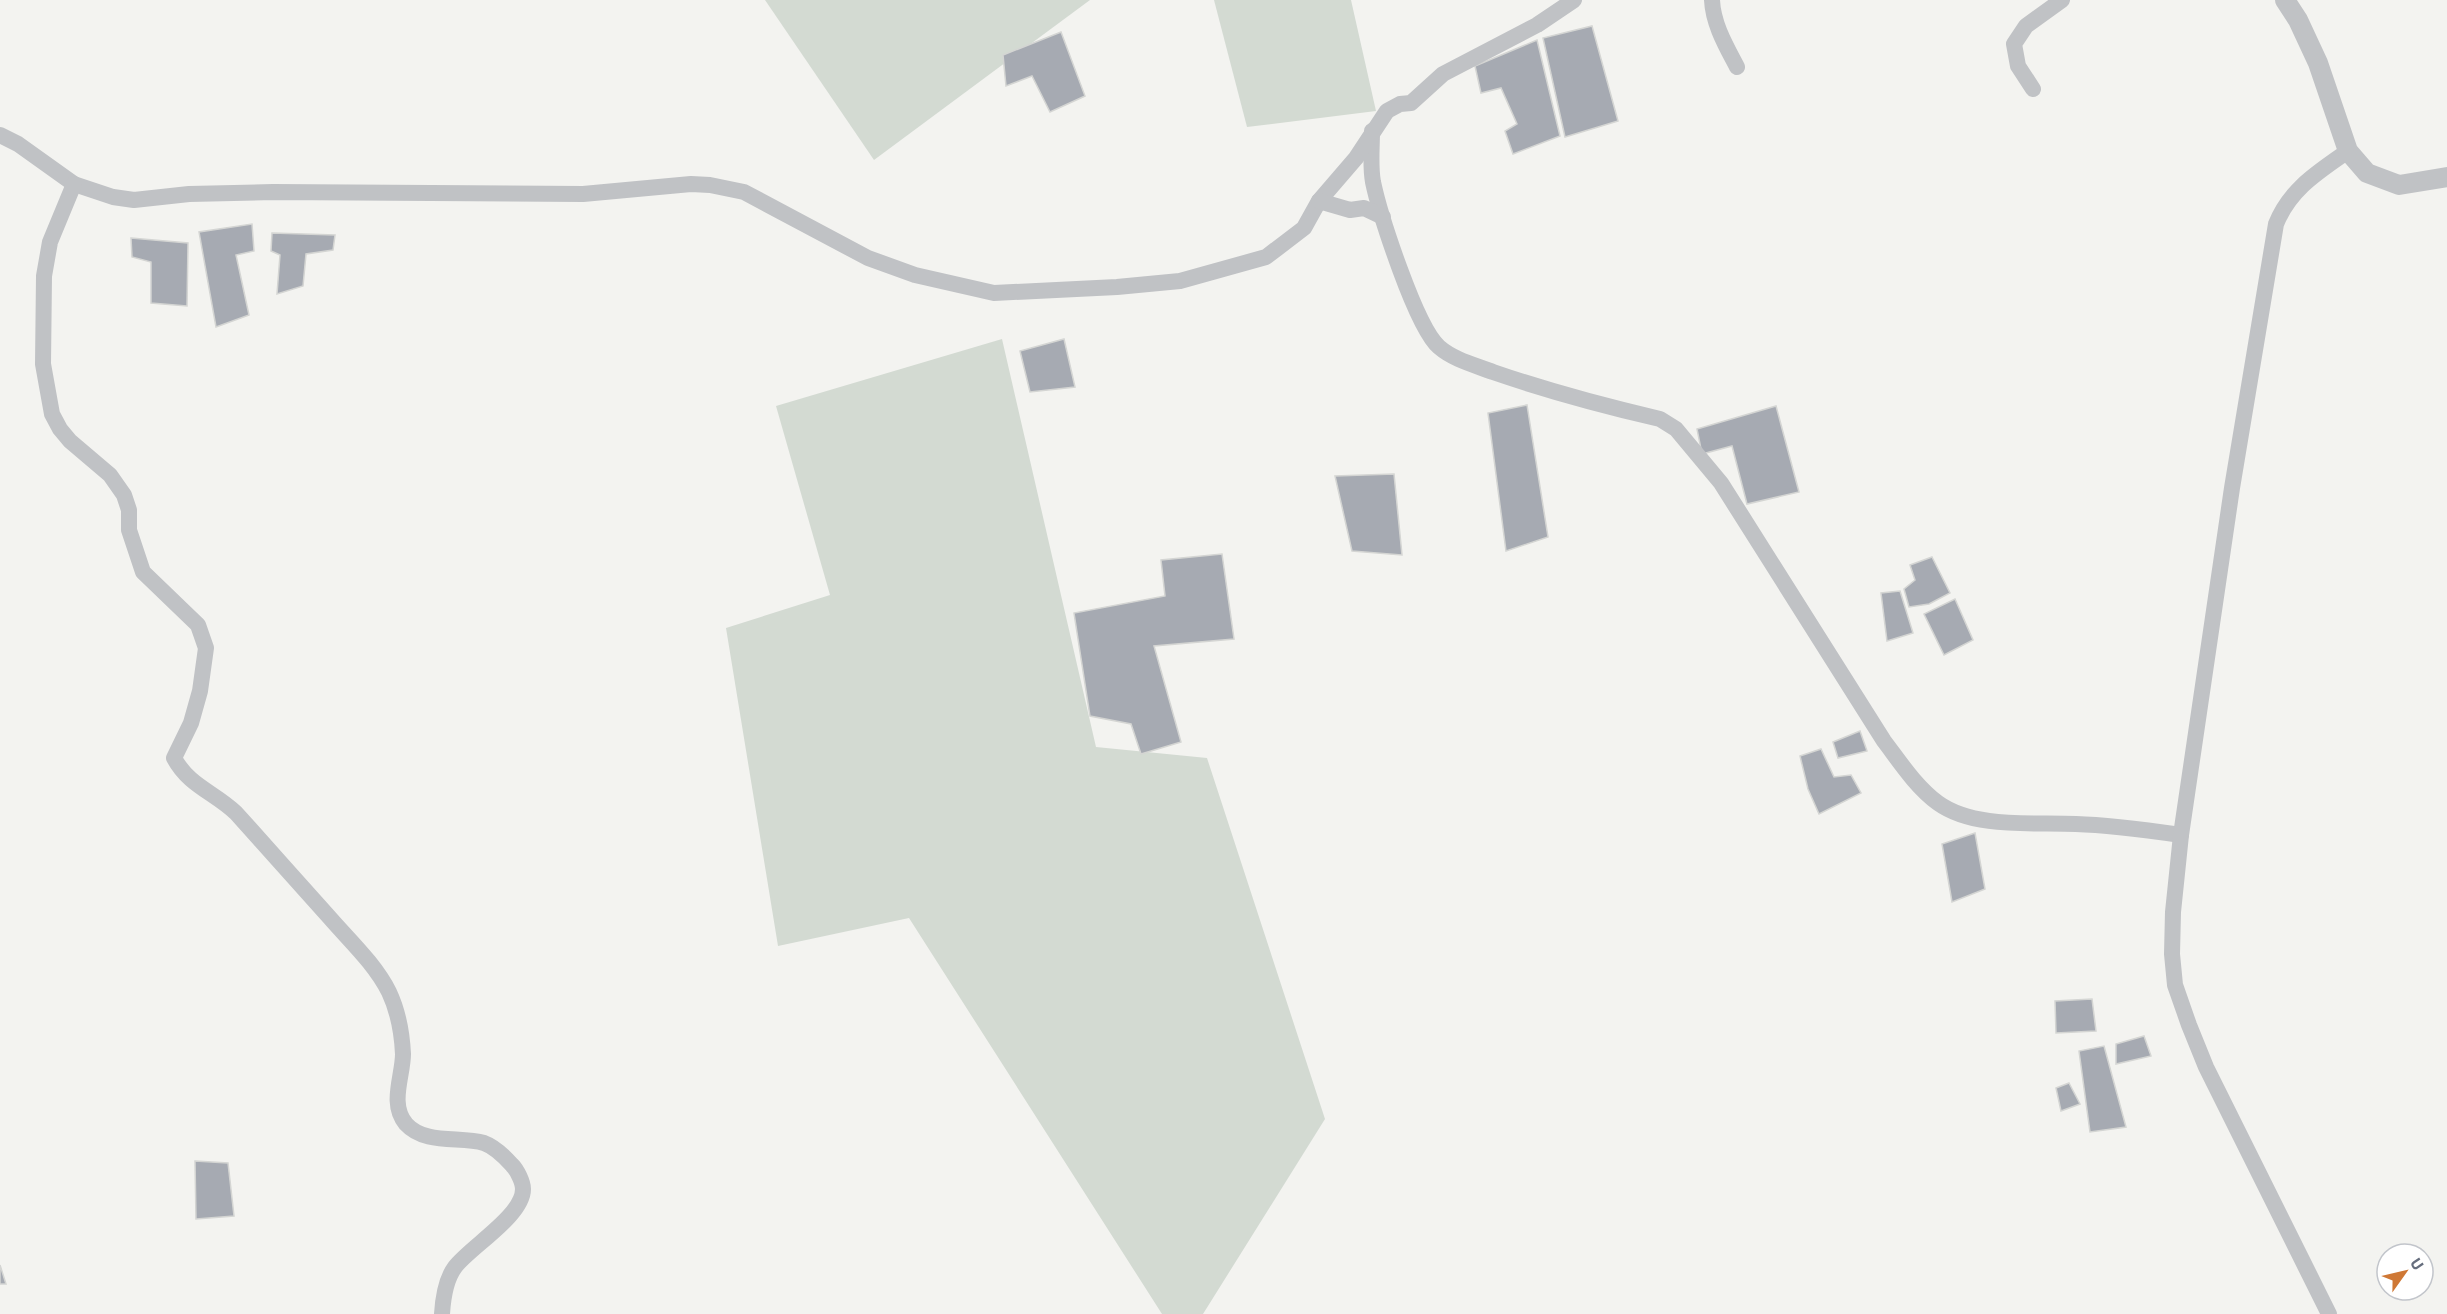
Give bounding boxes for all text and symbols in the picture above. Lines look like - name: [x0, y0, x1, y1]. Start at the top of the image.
- north arrow: [2375, 1242, 2435, 1302]
- text: U: [2405, 1253, 2430, 1275]

